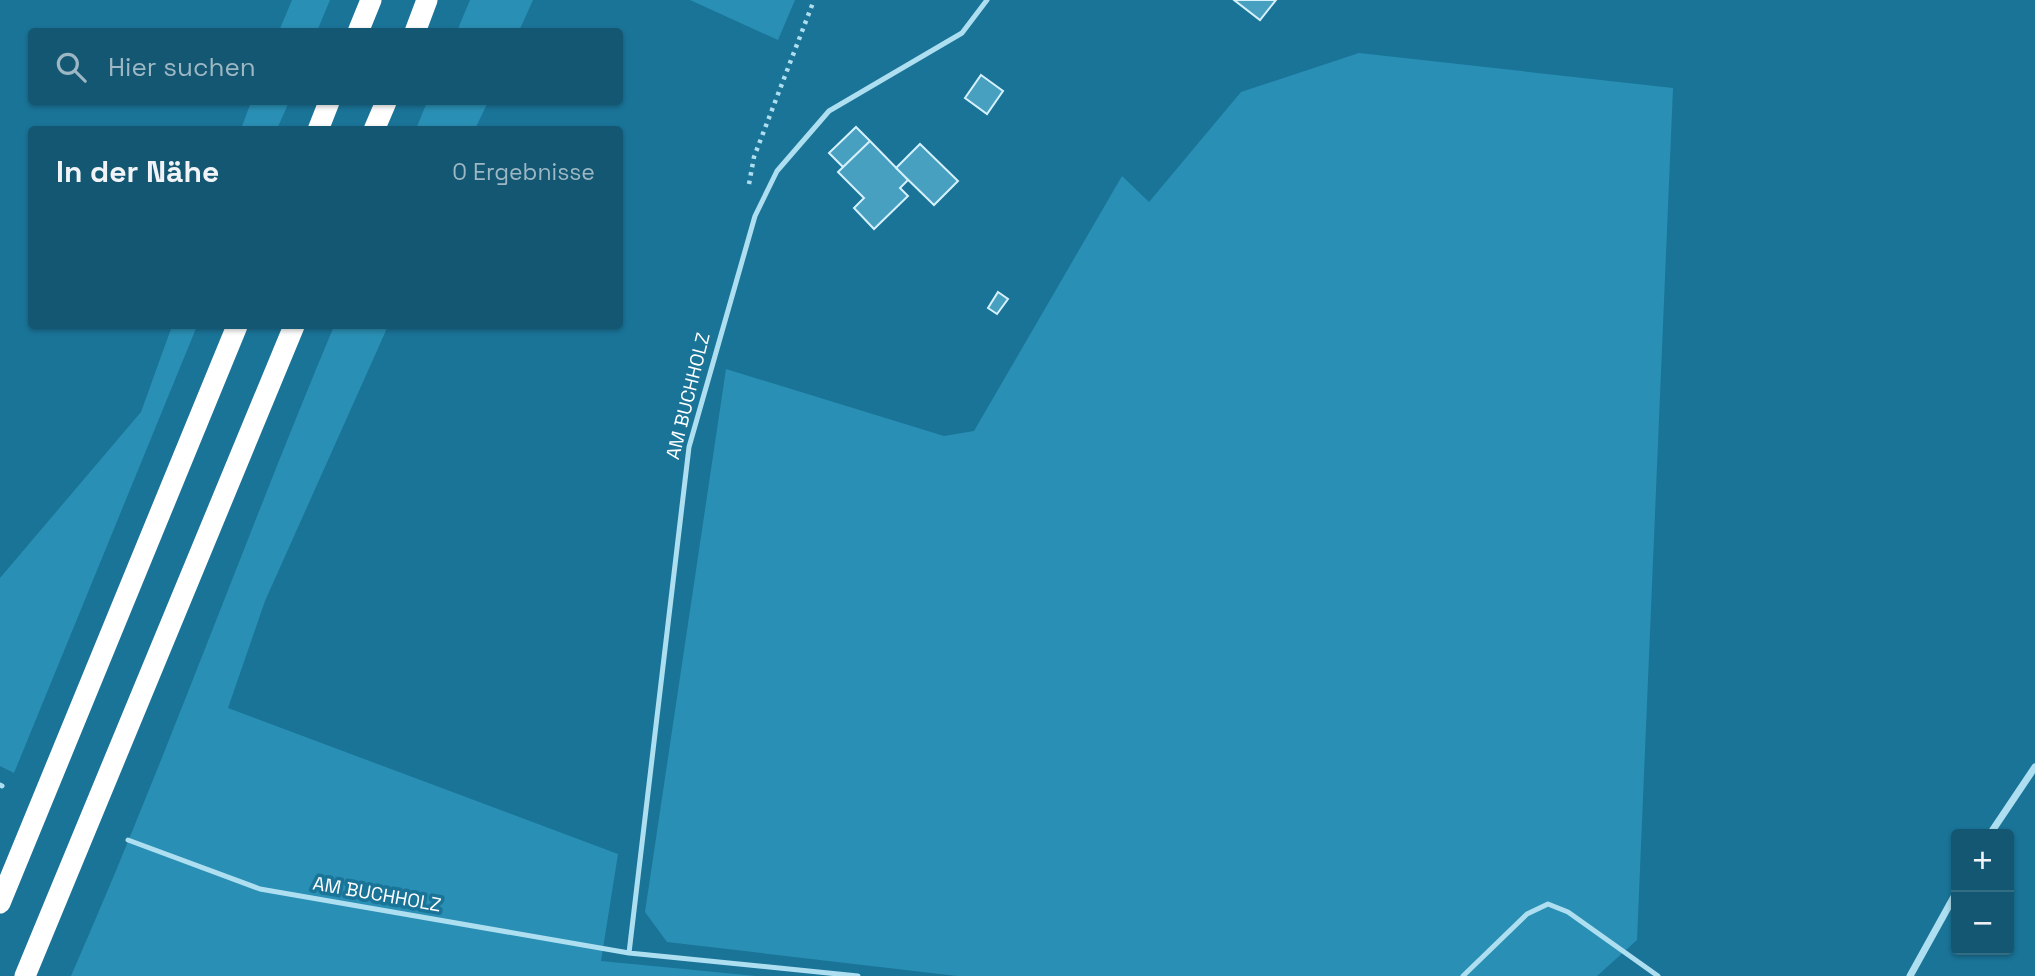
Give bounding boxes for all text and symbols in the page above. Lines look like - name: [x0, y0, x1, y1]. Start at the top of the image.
- search box: [28, 28, 623, 105]
- icon: search: [52, 48, 90, 86]
- text: Hier suchen: [108, 50, 256, 84]
- text: In der Nähe: [56, 152, 219, 191]
- text: 0 Ergebnisse: [452, 157, 595, 187]
- street label: AM BUCHHOLZ: [660, 330, 716, 462]
- map controls: [1951, 829, 2014, 955]
- button: +: [1951, 829, 2014, 892]
- street label: AM BUCHHOLZ: [311, 870, 443, 918]
- button: −: [1951, 892, 2014, 955]

